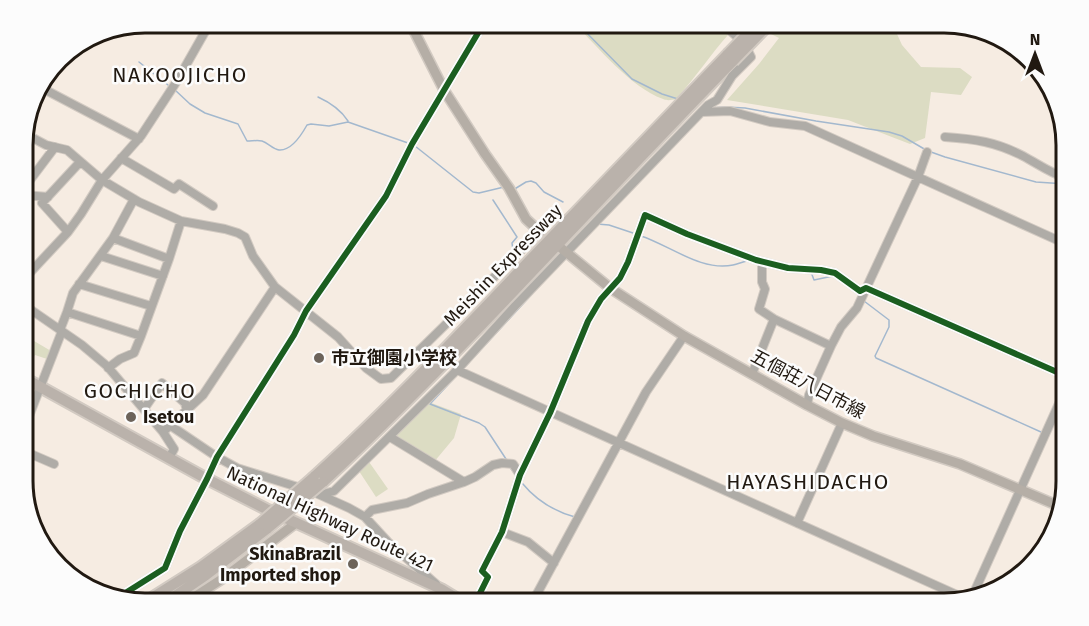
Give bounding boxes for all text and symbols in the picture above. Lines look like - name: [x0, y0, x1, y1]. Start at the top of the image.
- north arrow: [1005, 24, 1065, 84]
- text: N: [1030, 30, 1040, 49]
- district label: NAKOOJICHO: [112, 62, 248, 88]
- street label: Meishin Expressway: [439, 199, 567, 331]
- street label: 五個荘八日市線: [747, 345, 869, 423]
- place label: 市立御園小学校: [331, 347, 457, 369]
- marker: 市立御園小学校: [312, 351, 326, 365]
- district label: GOCHICHO: [84, 378, 196, 404]
- place label: Isetou: [143, 406, 194, 428]
- marker: Isetou: [124, 410, 138, 424]
- street label: National Highway Route 421: [223, 461, 437, 577]
- district label: HAYASHIDACHO: [726, 469, 890, 495]
- place label: SkinaBrazil Imported shop: [220, 543, 342, 586]
- marker: SkinaBrazil Imported shop: [346, 557, 360, 571]

